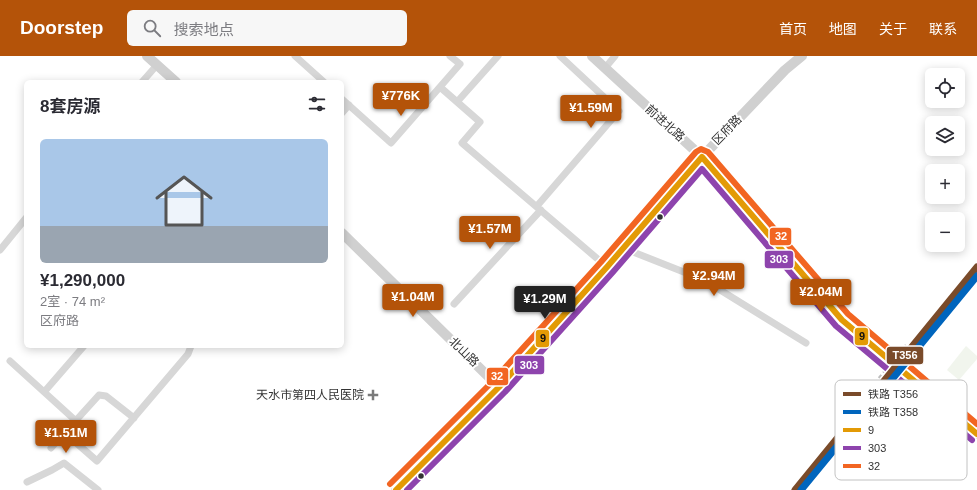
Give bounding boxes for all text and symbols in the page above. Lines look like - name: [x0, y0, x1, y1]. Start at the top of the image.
- search box: [127, 10, 407, 46]
- text: Doorstep: [20, 17, 103, 38]
- icon: search: [141, 17, 163, 39]
- text: 搜索地点: [173, 21, 233, 38]
- text: 首页: [779, 21, 807, 37]
- text: 地图: [829, 21, 857, 37]
- text: 关于: [879, 21, 907, 37]
- text: 联系: [929, 21, 957, 37]
- map controls: [925, 68, 965, 252]
- button: locate: [925, 68, 965, 108]
- pin: ¥776K: [373, 83, 429, 117]
- text: ¥776K: [382, 88, 420, 103]
- icon: filters: [306, 93, 328, 115]
- pin: ¥1.59M: [558, 95, 624, 129]
- text: 8套房源: [40, 97, 100, 116]
- text: ¥1.59M: [569, 100, 613, 115]
- street label: 前进北路: [642, 102, 688, 144]
- street label: 区府路: [709, 112, 745, 148]
- button: layers: [925, 116, 965, 156]
- button: +: [925, 164, 965, 204]
- icon: home: [148, 165, 220, 237]
- unlabelled marker: [655, 212, 665, 222]
- button: −: [925, 212, 965, 252]
- pin: ¥1.57M: [457, 216, 523, 250]
- text: ¥1.57M: [468, 221, 512, 236]
- line badge: 32: [769, 227, 792, 246]
- text: 32: [775, 230, 787, 242]
- line badge: 303: [764, 250, 794, 269]
- text: 303: [770, 253, 788, 265]
- pin: ¥2.94M: [681, 263, 747, 297]
- text: ¥2.94M: [692, 268, 736, 283]
- text: ¥1,290,000: [40, 271, 125, 290]
- pin: ¥2.04M: [788, 279, 854, 313]
- pin: ¥1.04M: [380, 284, 446, 318]
- text: ¥2.04M: [799, 284, 843, 299]
- pin: ¥1.29M: [512, 286, 578, 320]
- text: ¥1.04M: [391, 289, 435, 304]
- text: ¥1.29M: [523, 291, 567, 306]
- text: 2室 · 74 m²: [40, 294, 105, 309]
- text: 区府路: [40, 313, 79, 328]
- line badge: 9: [854, 327, 869, 346]
- line badge: 9: [535, 329, 550, 348]
- text: 9: [859, 330, 865, 342]
- text: 9: [540, 332, 546, 344]
- street label: 北山路: [446, 334, 482, 370]
- line badge: T356: [886, 346, 924, 365]
- text: T356: [892, 349, 918, 361]
- line badge: 303: [514, 355, 545, 375]
- text: 303: [520, 359, 538, 371]
- line badge: 32: [486, 367, 509, 386]
- text: 32: [491, 370, 503, 382]
- legend: [835, 380, 967, 480]
- place label: 天水市第四人民医院: [256, 388, 364, 402]
- text: 铁路 T356: [868, 388, 918, 400]
- marker: 天水市第四人民医院: [367, 389, 379, 401]
- text: 铁路 T358: [868, 406, 918, 418]
- pin: ¥1.51M: [33, 420, 99, 454]
- text: 9: [868, 424, 874, 436]
- text: ¥1.51M: [44, 425, 88, 440]
- text: 303: [868, 442, 886, 454]
- text: 32: [868, 460, 880, 472]
- unlabelled marker: [416, 471, 426, 481]

